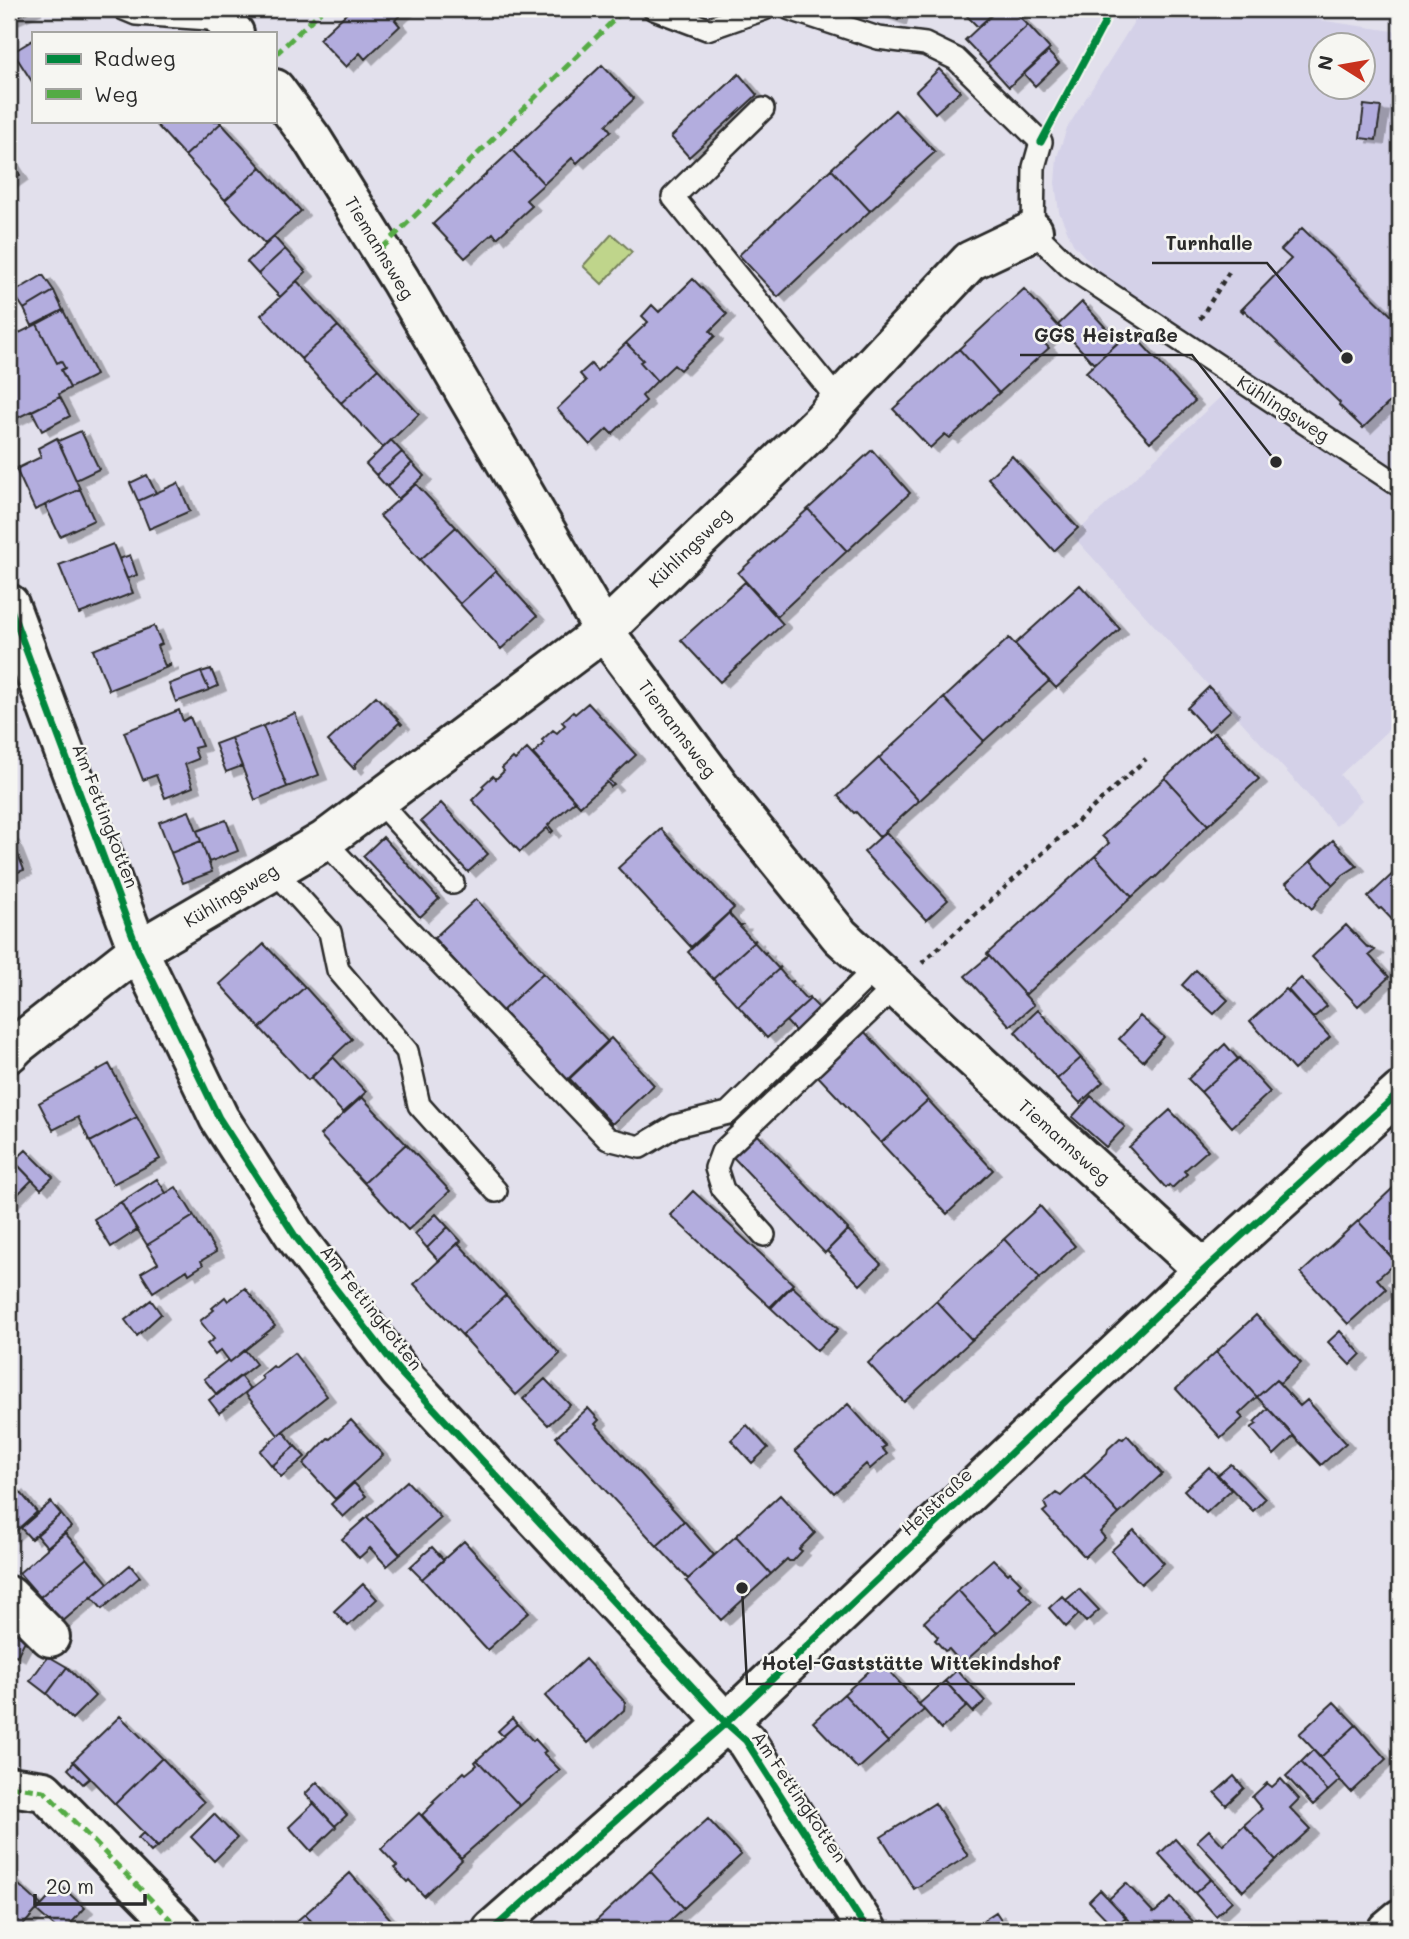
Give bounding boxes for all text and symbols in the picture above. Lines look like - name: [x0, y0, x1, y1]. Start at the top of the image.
- legend: [32, 32, 276, 122]
- north arrow: [1308, 32, 1378, 102]
- text: Radweg: [94, 44, 175, 71]
- text: N: [1311, 53, 1338, 72]
- text: Weg: [94, 80, 138, 107]
- street label: Tiemannsweg: [340, 191, 420, 304]
- callout: Turnhalle: [1152, 223, 1267, 263]
- text: Turnhalle: [1165, 230, 1253, 255]
- callout: GGS Heistraße: [1020, 315, 1192, 355]
- text: GGS Heistraße: [1034, 322, 1178, 347]
- street label: Kühlingsweg: [1233, 369, 1334, 447]
- street label: Kühlingsweg: [643, 502, 736, 593]
- street label: Tiemannsweg: [633, 675, 722, 782]
- street label: Am Fettingkotten: [67, 740, 145, 891]
- street label: Kühlingsweg: [179, 858, 282, 933]
- street label: Tiemannsweg: [1013, 1093, 1116, 1189]
- street label: Am Fettingkotten: [315, 1240, 428, 1375]
- street label: Heistraße: [896, 1462, 977, 1540]
- callout: Hotel-Gaststätte Wittekindshof: [747, 1644, 1075, 1684]
- text: Hotel-Gaststätte Wittekindshof: [761, 1650, 1062, 1675]
- street label: Am Fettingkotten: [747, 1726, 852, 1866]
- scale bar: [35, 1862, 145, 1906]
- text: 20 m: [46, 1872, 94, 1899]

